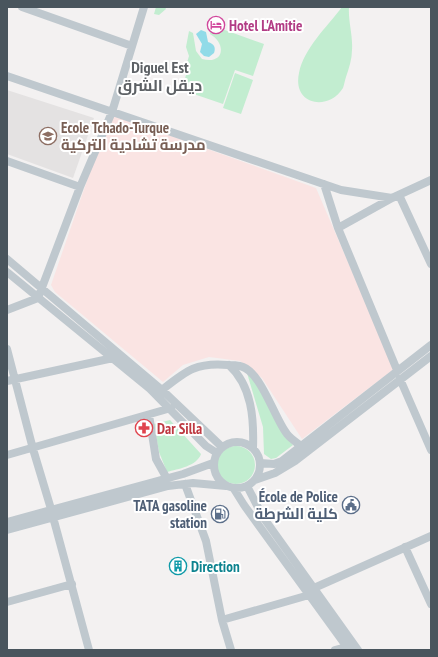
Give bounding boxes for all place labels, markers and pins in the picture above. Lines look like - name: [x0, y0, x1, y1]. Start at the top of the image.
- hotel icon: Hotel L'Amitie: [206, 15, 226, 35]
- place label: Hotel L'Amitie: [229, 16, 302, 35]
- place label: Ecole Tchado-Turque مدرسة تشادية التركية: [61, 118, 206, 154]
- school or university icon: Ecole Tchado-Turque مدرسة تشادية التركية: [38, 126, 58, 146]
- pharmacy icon: Dar Silla: [134, 418, 154, 438]
- place label: Dar Silla: [157, 419, 202, 438]
- place label: École de Police كلية الشرطة: [255, 487, 338, 523]
- public building icon: École de Police كلية الشرطة: [341, 495, 361, 515]
- place label: TATA gasoline station: [133, 496, 207, 532]
- fuel station icon: TATA gasoline station: [210, 504, 230, 524]
- building icon: Direction: [168, 556, 188, 576]
- place label: Direction: [191, 557, 240, 576]

